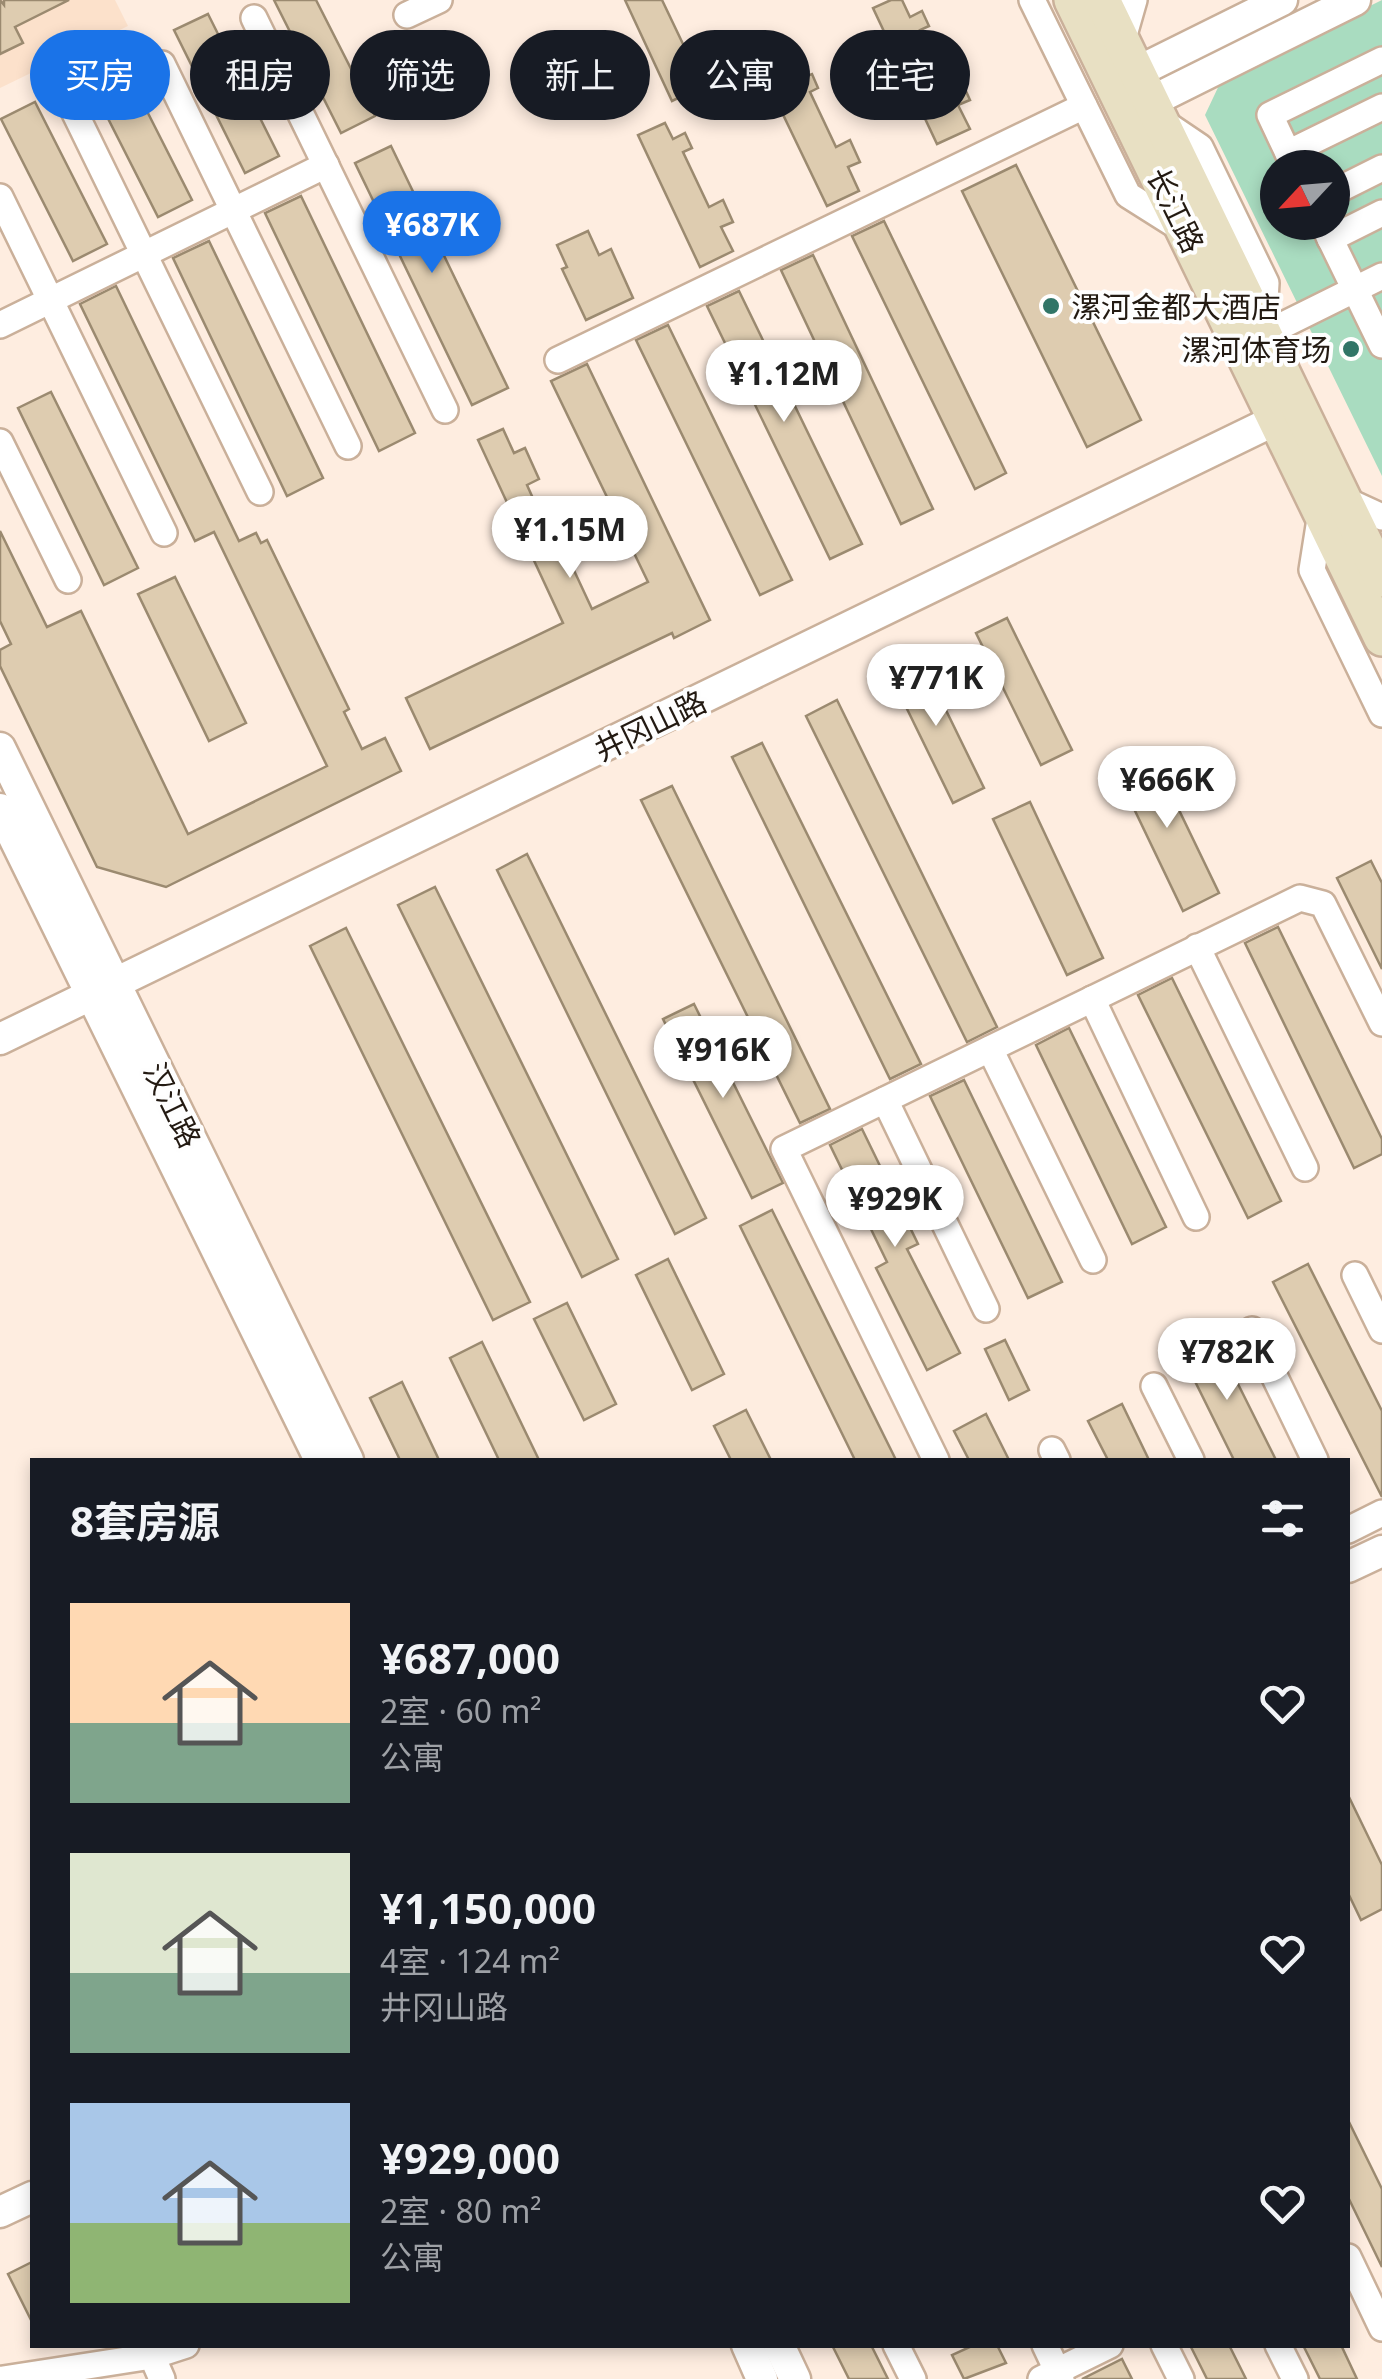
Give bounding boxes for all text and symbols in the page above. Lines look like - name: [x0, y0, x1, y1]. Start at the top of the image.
- chip: 买房: [30, 30, 170, 120]
- chip: 租房: [190, 30, 330, 120]
- chip: 筛选: [350, 30, 490, 120]
- chip: 新上: [510, 30, 650, 120]
- chip: 公寓: [670, 30, 810, 120]
- chip: 住宅: [830, 30, 970, 120]
- north arrow: [1260, 150, 1350, 240]
- map controls: [1260, 150, 1350, 240]
- street label: 长江路: [1138, 161, 1214, 259]
- pin: ¥687K: [362, 191, 502, 276]
- text: ¥687K: [385, 202, 479, 245]
- place label: 漯河金都大酒店: [1071, 286, 1281, 327]
- marker: 漯河金都大酒店: [1040, 295, 1062, 317]
- place label: 漯河体育场: [1181, 329, 1331, 370]
- marker: 漯河体育场: [1340, 338, 1362, 360]
- pin: ¥1.12M: [703, 340, 865, 425]
- text: ¥1.12M: [728, 351, 840, 394]
- pin: ¥1.15M: [489, 496, 651, 581]
- text: ¥1.15M: [514, 507, 626, 550]
- pin: ¥771K: [866, 644, 1006, 729]
- text: ¥771K: [889, 655, 983, 698]
- street label: 井冈山路: [587, 680, 713, 770]
- pin: ¥666K: [1097, 746, 1237, 831]
- text: ¥666K: [1120, 757, 1214, 800]
- pin: ¥916K: [653, 1016, 793, 1101]
- text: ¥916K: [676, 1027, 770, 1070]
- street label: 汉江路: [135, 1056, 211, 1154]
- pin: ¥929K: [825, 1165, 965, 1250]
- text: ¥929K: [848, 1176, 942, 1219]
- pin: ¥782K: [1157, 1318, 1297, 1403]
- text: ¥782K: [1180, 1329, 1274, 1372]
- icon: filters: [1255, 1491, 1310, 1546]
- text: 8套房源: [70, 1492, 220, 1549]
- text: ¥687,000: [380, 1629, 560, 1686]
- icon: home: [150, 1643, 270, 1763]
- icon: heart: [1255, 1676, 1310, 1731]
- text: 2室 · 60 m²: [380, 1689, 542, 1732]
- text: 公寓: [380, 1735, 444, 1778]
- text: ¥1,150,000: [380, 1879, 596, 1936]
- icon: home: [150, 1893, 270, 2013]
- icon: heart: [1255, 1926, 1310, 1981]
- text: 4室 · 124 m²: [380, 1939, 560, 1982]
- text: 井冈山路: [380, 1985, 508, 2028]
- text: ¥929,000: [380, 2129, 560, 2186]
- icon: home: [150, 2143, 270, 2263]
- icon: heart: [1255, 2176, 1310, 2231]
- text: 2室 · 80 m²: [380, 2189, 542, 2232]
- text: 公寓: [380, 2235, 444, 2278]

